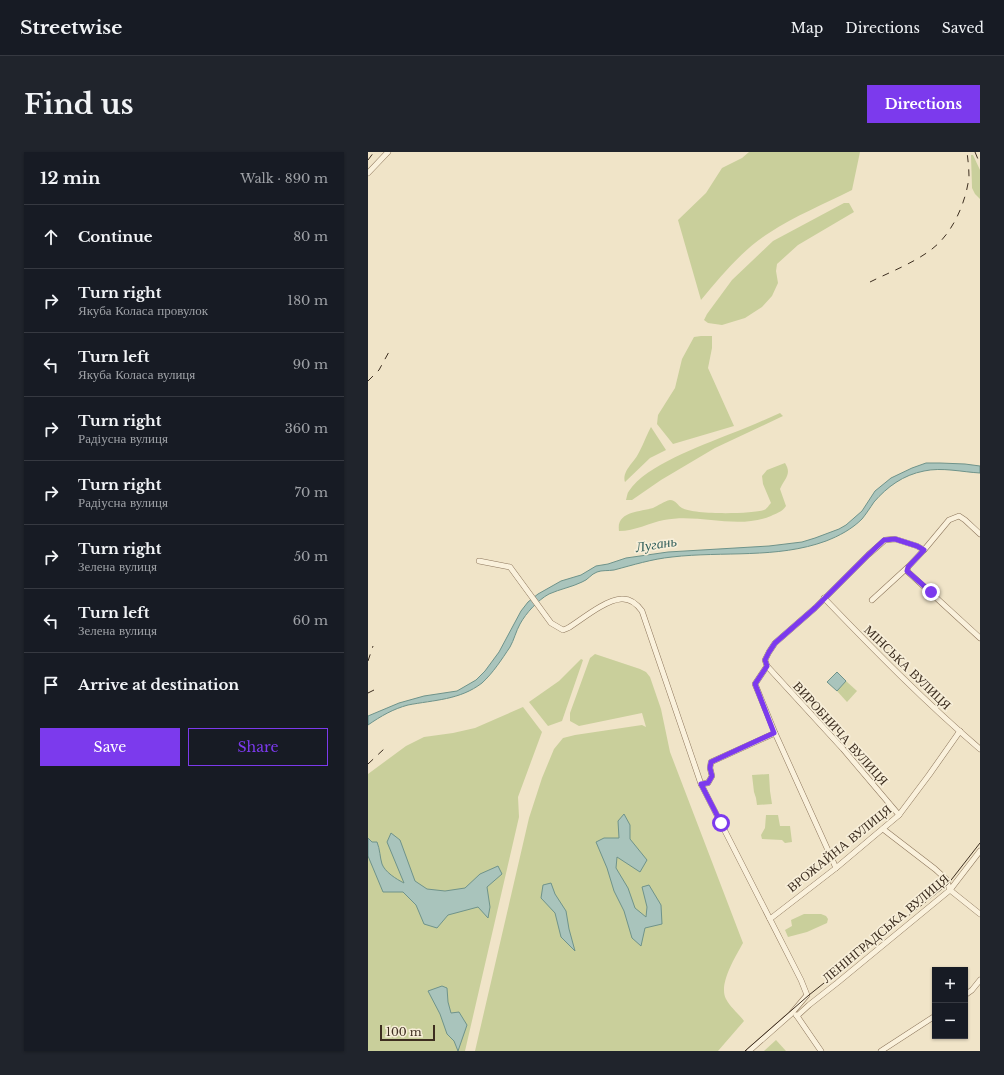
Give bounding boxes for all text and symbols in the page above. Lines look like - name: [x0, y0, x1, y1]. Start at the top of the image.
- text: Streetwise: [20, 16, 122, 39]
- text: Map: [791, 19, 823, 37]
- text: Directions: [845, 19, 920, 37]
- text: Saved: [942, 19, 984, 37]
- button: Directions: [867, 85, 980, 123]
- text: Find us: [24, 87, 134, 122]
- text: 12 min: [40, 168, 100, 189]
- text: Walk · 890 m: [240, 170, 328, 187]
- icon: ahead: [40, 226, 62, 248]
- text: Continue: [78, 227, 153, 246]
- text: 80 m: [293, 228, 328, 245]
- text: Turn right: [78, 283, 161, 302]
- icon: right: [40, 290, 62, 312]
- text: 180 m: [287, 292, 328, 309]
- text: Якуба Коласа провулок: [78, 302, 208, 319]
- text: Turn left: [78, 347, 149, 366]
- icon: left: [40, 354, 62, 376]
- text: 90 m: [293, 356, 328, 373]
- text: Якуба Коласа вулиця: [78, 366, 195, 383]
- text: Turn right: [78, 411, 161, 430]
- icon: right: [40, 418, 62, 440]
- text: 360 m: [285, 420, 328, 437]
- text: Радіусна вулиця: [78, 430, 168, 447]
- text: Turn right: [78, 475, 161, 494]
- icon: right: [40, 482, 62, 504]
- text: 70 m: [295, 484, 328, 501]
- text: Радіусна вулиця: [78, 494, 168, 511]
- water label: Лугань: [633, 532, 678, 556]
- text: Turn right: [78, 539, 161, 558]
- icon: right: [40, 546, 62, 568]
- text: 50 m: [294, 548, 328, 565]
- text: Зелена вулиця: [78, 558, 157, 575]
- route end: [922, 583, 940, 601]
- text: Turn left: [78, 603, 149, 622]
- icon: left: [40, 610, 62, 632]
- text: 60 m: [293, 612, 328, 629]
- street label: МІНСЬКА ВУЛИЦЯ: [860, 621, 955, 714]
- text: Зелена вулиця: [78, 622, 157, 639]
- icon: arrive: [40, 674, 62, 696]
- text: Arrive at destination: [78, 675, 239, 694]
- street label: ВИРОБНИЧА ВУЛИЦЯ: [789, 678, 892, 789]
- button: Save: [40, 728, 180, 766]
- button: Share: [188, 728, 328, 766]
- street label: ВРОЖАЙНА ВУЛИЦЯ: [784, 801, 895, 896]
- route start: [712, 814, 730, 832]
- street label: ЛЕНІНГРАДСЬКА ВУЛИЦЯ: [818, 870, 953, 987]
- map controls: [932, 967, 968, 1039]
- button: +: [932, 967, 968, 1003]
- button: −: [932, 1003, 968, 1039]
- scale bar: [380, 1023, 435, 1042]
- text: 100 m: [386, 1025, 422, 1039]

